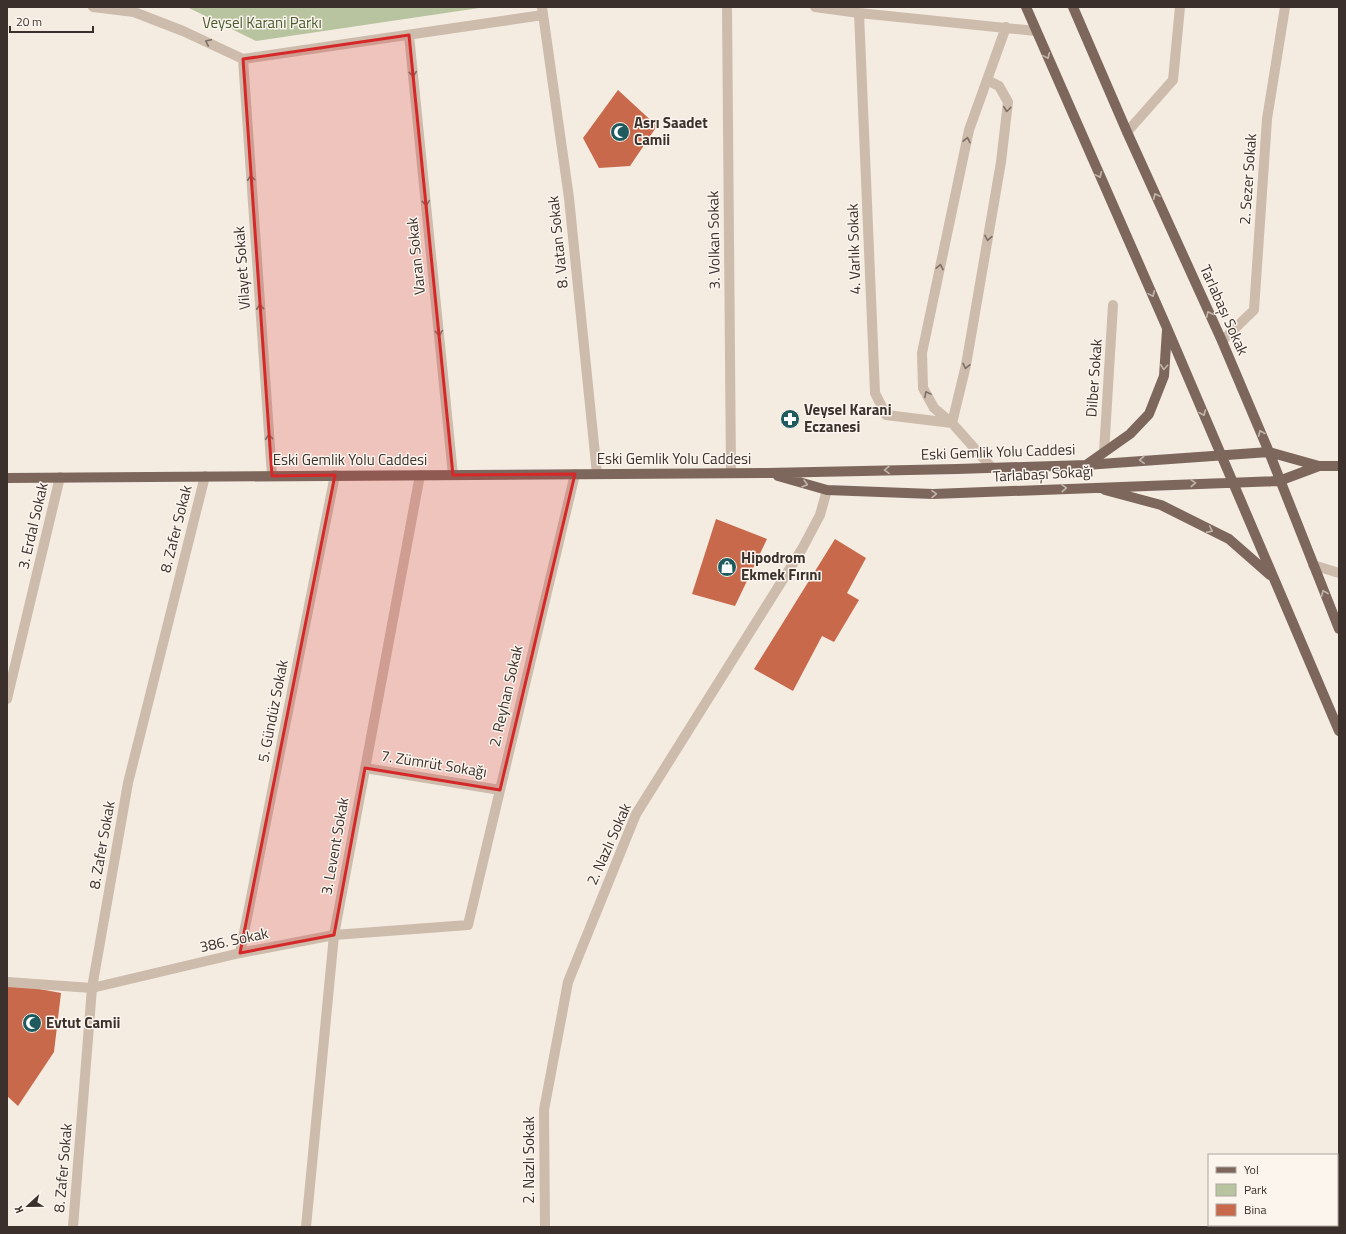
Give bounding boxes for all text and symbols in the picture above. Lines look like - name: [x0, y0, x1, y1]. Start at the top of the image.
- scale bar: [10, 8, 93, 34]
- park label: Veysel Karani Parkı: [202, 11, 322, 34]
- text: 20 m: [16, 12, 42, 31]
- one-way arrow: [204, 39, 212, 47]
- one-way arrow: [1042, 51, 1050, 59]
- one-way arrow: [408, 71, 417, 77]
- one-way arrow: [1003, 106, 1012, 112]
- place label: Asrı Saadet Camii: [634, 111, 708, 151]
- mosque icon: Asrı Saadet Camii: [609, 121, 631, 143]
- street label: 2. Sezer Sokak: [1233, 133, 1262, 225]
- one-way arrow: [962, 137, 971, 143]
- one-way arrow: [1094, 170, 1102, 178]
- one-way arrow: [247, 175, 256, 181]
- street label: 3. Volkan Sokak: [701, 191, 726, 289]
- one-way arrow: [1152, 192, 1160, 199]
- street label: 8. Vatan Sokak: [541, 195, 574, 289]
- one-way arrow: [421, 200, 430, 206]
- street label: 4. Varlık Sokak: [840, 203, 867, 295]
- street label: Varan Sokak: [400, 216, 431, 296]
- street label: Vilayet Sokak: [227, 225, 256, 311]
- one-way arrow: [984, 234, 993, 241]
- street label: Tarlabaşı Sokak: [1194, 261, 1255, 359]
- one-way arrow: [935, 264, 943, 270]
- one-way arrow: [1147, 289, 1155, 297]
- one-way arrow: [256, 304, 265, 310]
- one-way arrow: [1206, 311, 1214, 318]
- one-way arrow: [434, 330, 443, 336]
- street label: Dilber Sokak: [1079, 338, 1108, 418]
- one-way arrow: [962, 362, 970, 369]
- one-way arrow: [1160, 364, 1169, 370]
- one-way arrow: [924, 391, 931, 398]
- place label: Veysel Karani Eczanesi: [804, 398, 892, 438]
- pharmacy icon: Veysel Karani Eczanesi: [779, 408, 801, 430]
- one-way arrow: [1198, 410, 1206, 417]
- one-way arrow: [1258, 430, 1266, 438]
- one-way arrow: [265, 434, 274, 440]
- street label: Eski Gemlik Yolu Caddesi: [920, 437, 1076, 466]
- street label: Eski Gemlik Yolu Caddesi: [597, 447, 751, 470]
- street label: Eski Gemlik Yolu Caddesi: [273, 448, 427, 471]
- one-way arrow: [1139, 456, 1146, 465]
- street label: Tarlabaşı Sokağı: [992, 459, 1094, 488]
- one-way arrow: [884, 466, 890, 475]
- one-way arrow: [801, 479, 808, 488]
- one-way arrow: [1190, 479, 1196, 487]
- street label: 3. Erdal Sokak: [11, 480, 54, 572]
- street label: 8. Zafer Sokak: [154, 483, 197, 575]
- one-way arrow: [1061, 484, 1067, 493]
- one-way arrow: [931, 490, 937, 498]
- one-way arrow: [1206, 525, 1214, 533]
- place label: Hipodrom Ekmek Fırını: [741, 546, 822, 586]
- shop icon: Hipodrom Ekmek Fırını: [716, 556, 738, 578]
- one-way arrow: [1321, 590, 1329, 597]
- street label: 2. Reyhan Sokak: [483, 643, 528, 749]
- street label: 5. Gündüz Sokak: [251, 658, 294, 764]
- street label: 7. Zümrüt Sokağı: [380, 744, 489, 783]
- street label: 3. Levent Sokak: [315, 795, 354, 896]
- street label: 8. Zafer Sokak: [82, 799, 121, 891]
- street label: 2. Nazlı Sokak: [580, 799, 637, 888]
- street label: 386. Sokak: [197, 921, 270, 958]
- place label: Evtut Camii: [46, 1011, 120, 1034]
- mosque icon: Evtut Camii: [21, 1012, 43, 1034]
- street label: 2. Nazlı Sokak: [517, 1116, 540, 1204]
- street label: 8. Zafer Sokak: [47, 1122, 78, 1213]
- legend: [1208, 1154, 1338, 1226]
- text: Yol: [1244, 1160, 1259, 1179]
- text: Park: [1244, 1180, 1267, 1199]
- north arrow: [8, 1186, 48, 1226]
- text: Bina: [1244, 1200, 1266, 1219]
- text: K: [10, 1203, 27, 1216]

